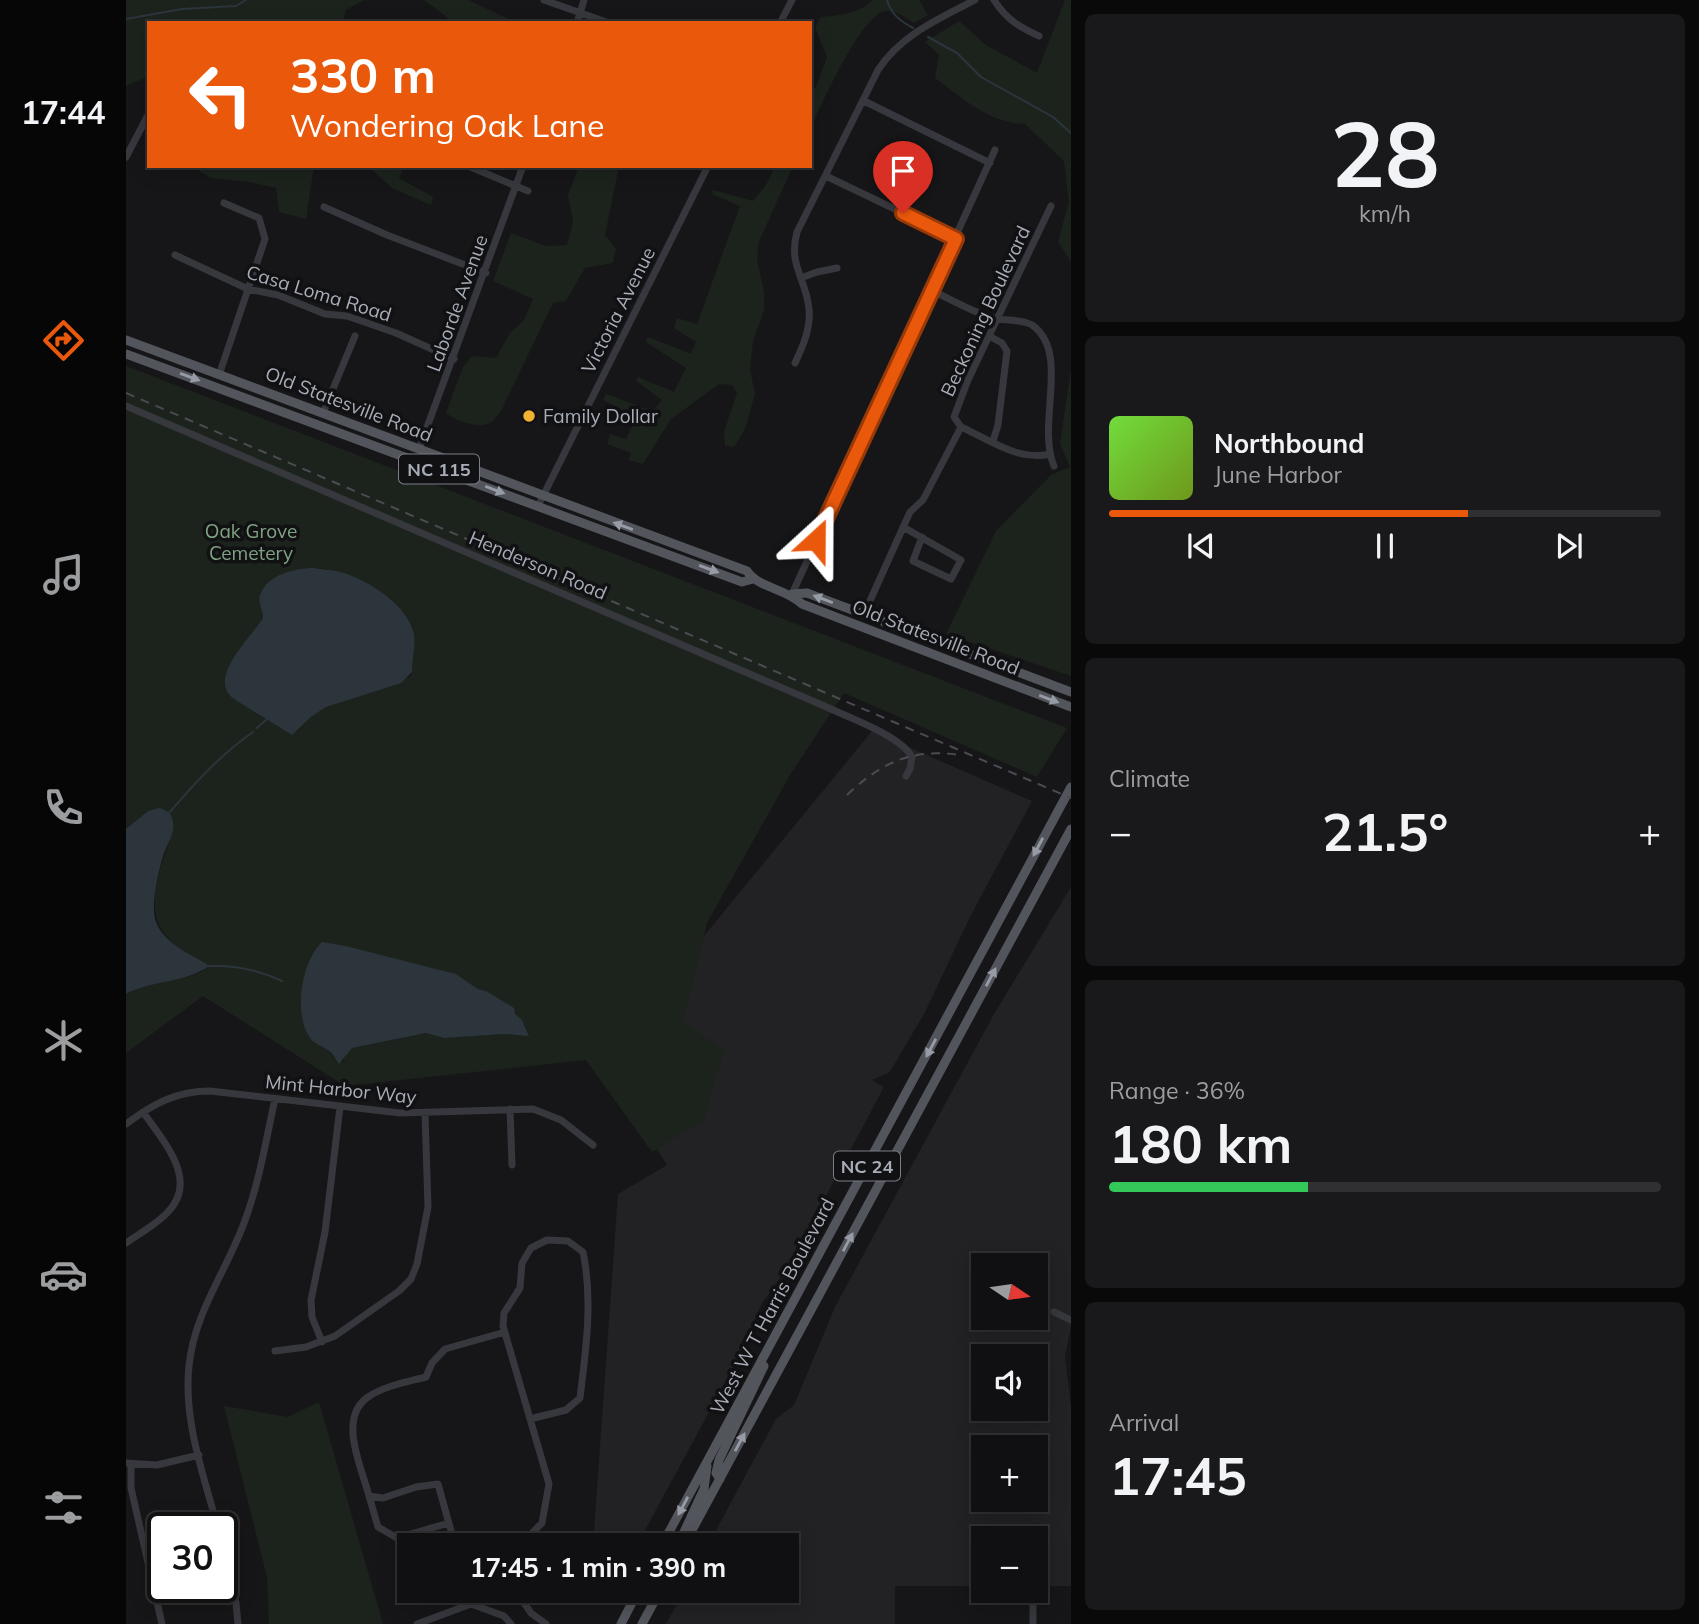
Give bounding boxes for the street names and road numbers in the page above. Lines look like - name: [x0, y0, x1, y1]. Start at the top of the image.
- street label: Beckoning Boulevard: [935, 222, 1035, 400]
- street label: Laborde Avenue: [421, 231, 493, 375]
- street label: Victoria Avenue: [576, 243, 660, 377]
- street label: Casa Loma Road: [243, 260, 395, 326]
- street label: Old Statesville Road: [262, 361, 436, 447]
- road number: NC 115: [399, 454, 479, 484]
- street label: Henderson Road: [465, 525, 611, 605]
- street label: Old Statesville Road: [849, 594, 1023, 680]
- street label: Mint Harbor Way: [264, 1069, 418, 1109]
- road number: NC 24: [834, 1152, 900, 1181]
- street label: West W T Harris Boulevard: [705, 1194, 839, 1418]

